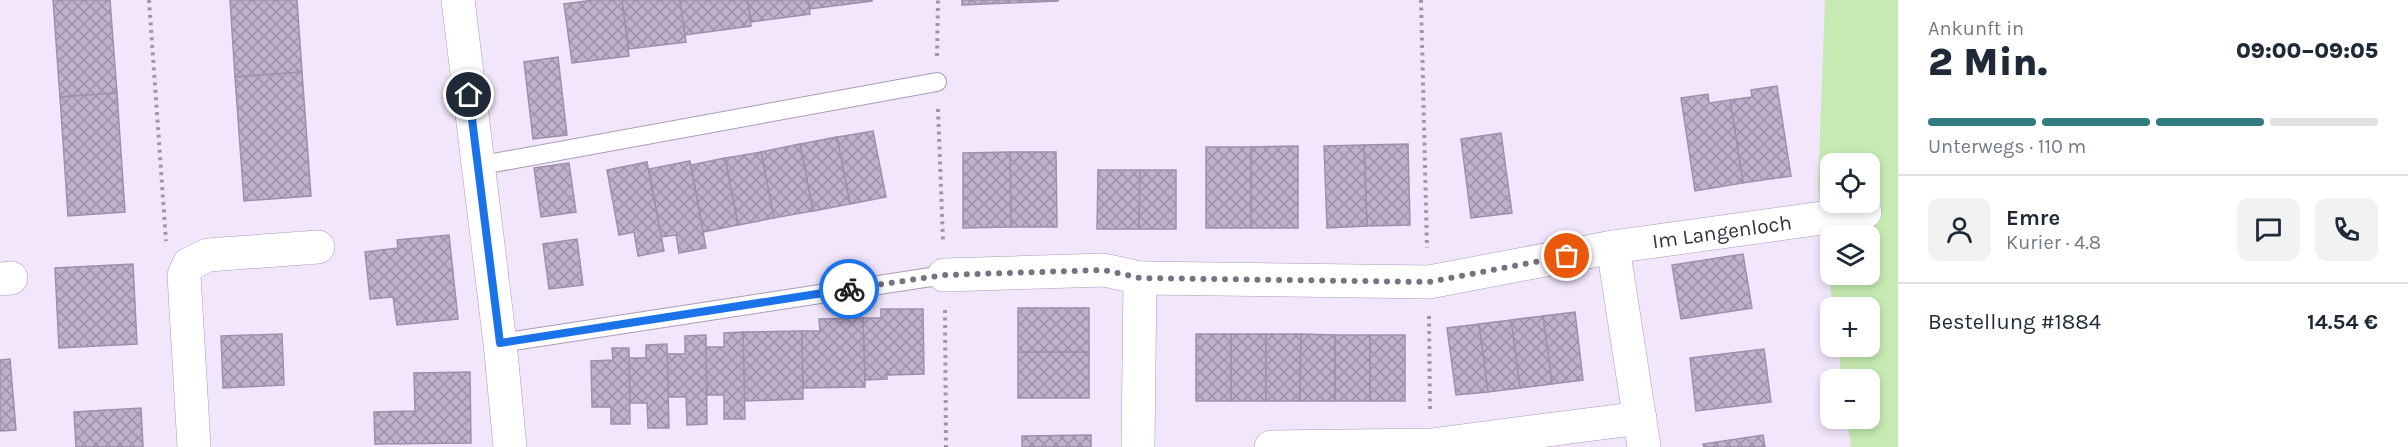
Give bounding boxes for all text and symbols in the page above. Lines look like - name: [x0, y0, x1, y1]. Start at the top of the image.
- text: Ankunft in: [1928, 17, 2024, 40]
- text: 09:00–09:05: [2236, 38, 2378, 64]
- text: 2 Min.: [1928, 39, 2047, 85]
- pin: [443, 69, 494, 120]
- icon: home: [452, 78, 485, 111]
- text: Unterwegs · 110 m: [1928, 135, 2086, 158]
- map controls: [1820, 153, 1880, 429]
- button: locate: [1820, 153, 1880, 213]
- button: person: [1928, 198, 1991, 261]
- button: chat: [2237, 198, 2300, 261]
- button: phone: [2315, 198, 2378, 261]
- text: Emre: [2006, 205, 2060, 231]
- street label: Im Langenloch: [1651, 210, 1793, 253]
- button: layers: [1820, 225, 1880, 285]
- pin: [1541, 230, 1592, 281]
- text: Kurier · 4.8: [2006, 231, 2101, 254]
- icon: bag: [1550, 239, 1583, 272]
- courier: [819, 259, 879, 319]
- icon: bike: [833, 273, 866, 306]
- button: +: [1820, 297, 1880, 357]
- text: Bestellung #1884: [1928, 309, 2101, 335]
- text: 14.54 €: [2307, 309, 2378, 335]
- button: −: [1820, 369, 1880, 429]

